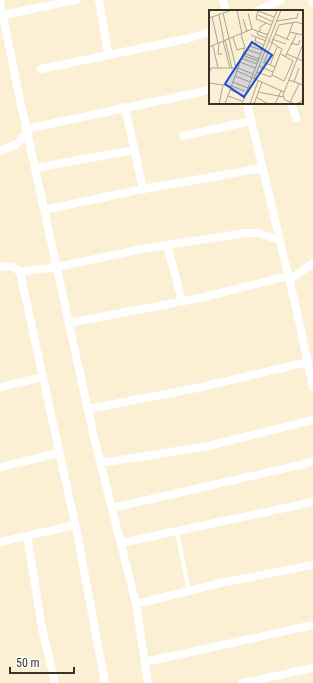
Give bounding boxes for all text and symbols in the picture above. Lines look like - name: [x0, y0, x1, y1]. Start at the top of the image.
- inset map: [209, 10, 303, 104]
- scale bar: [10, 649, 74, 675]
- text: 50 m: [16, 656, 40, 670]

